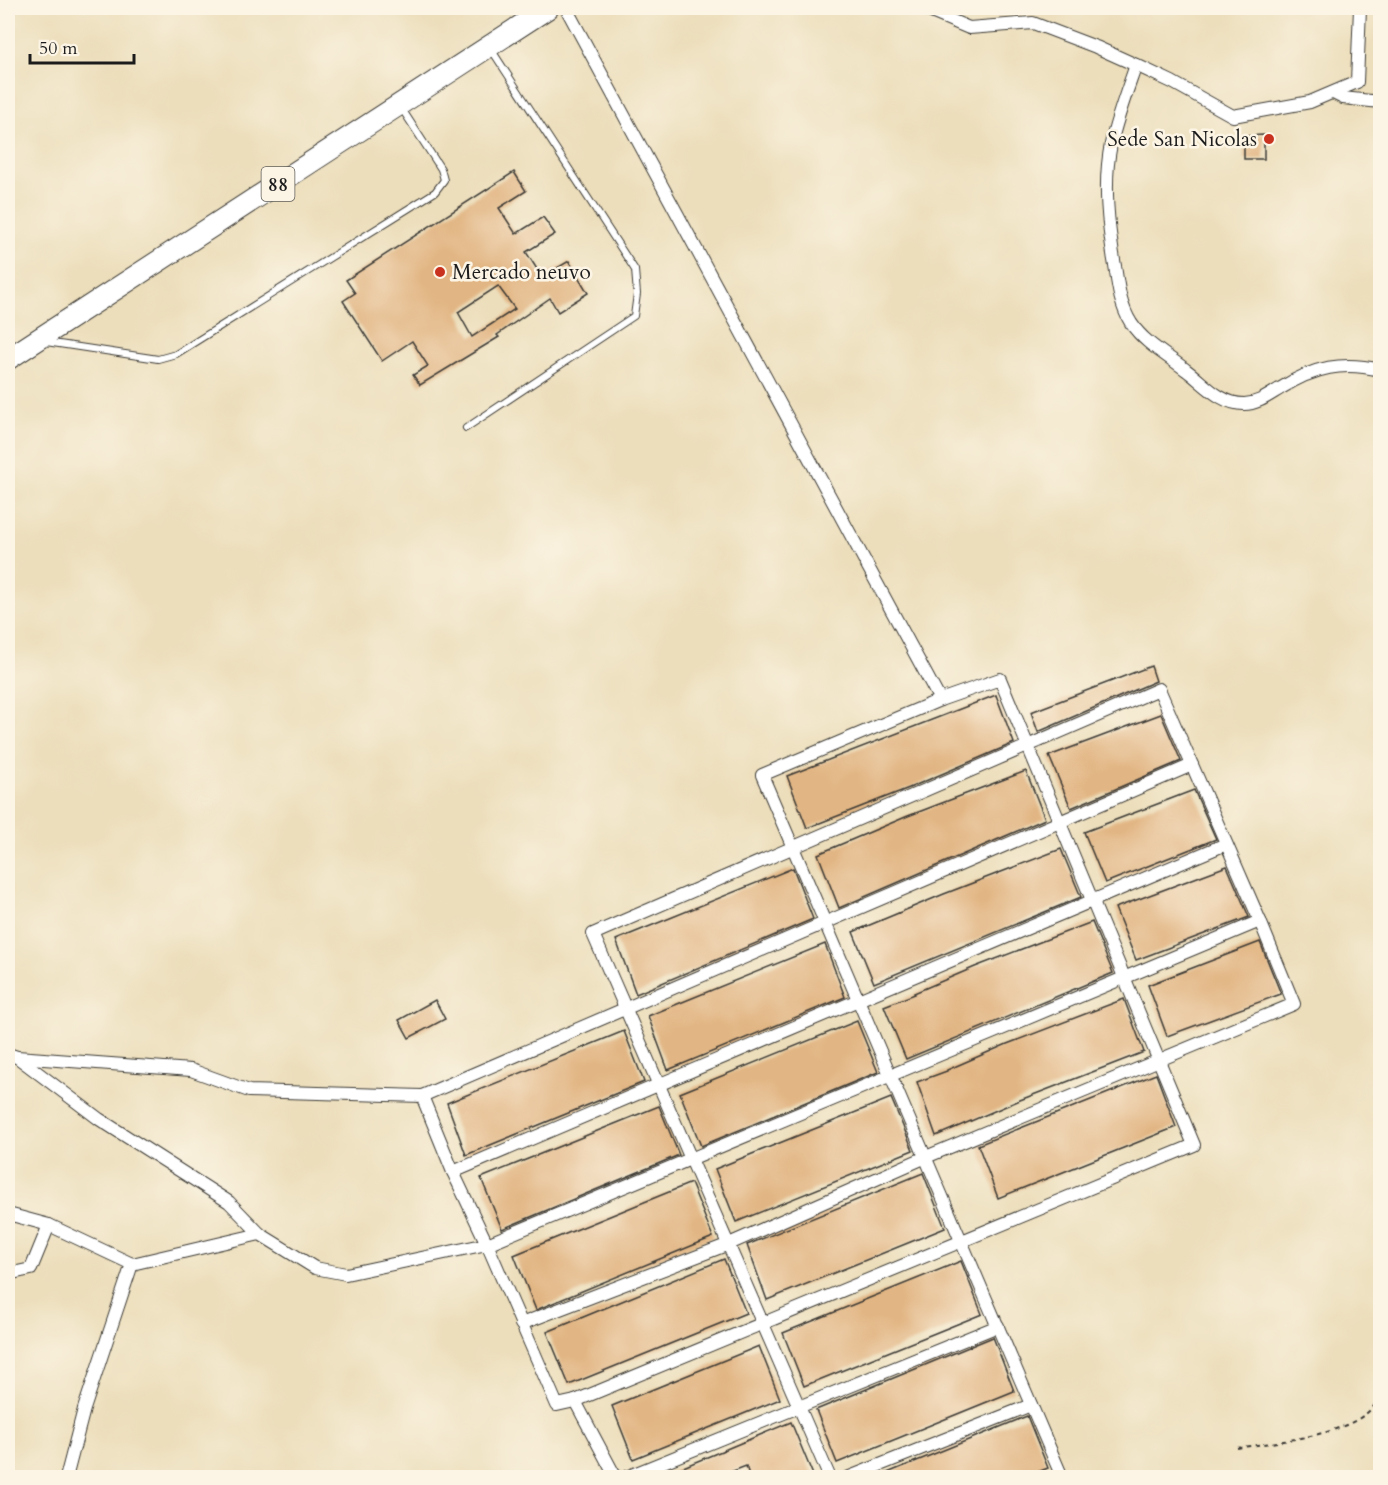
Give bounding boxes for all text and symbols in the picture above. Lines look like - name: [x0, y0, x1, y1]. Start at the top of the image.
- scale bar: [30, 27, 134, 65]
- text: 50 m: [39, 36, 78, 61]
- place label: Sede San Nicolas: [1107, 125, 1257, 154]
- marker: Sede San Nicolas: [1262, 132, 1276, 146]
- road number: 88: [262, 167, 294, 201]
- place label: Mercado neuvo: [452, 258, 591, 287]
- marker: Mercado neuvo: [433, 265, 447, 279]

